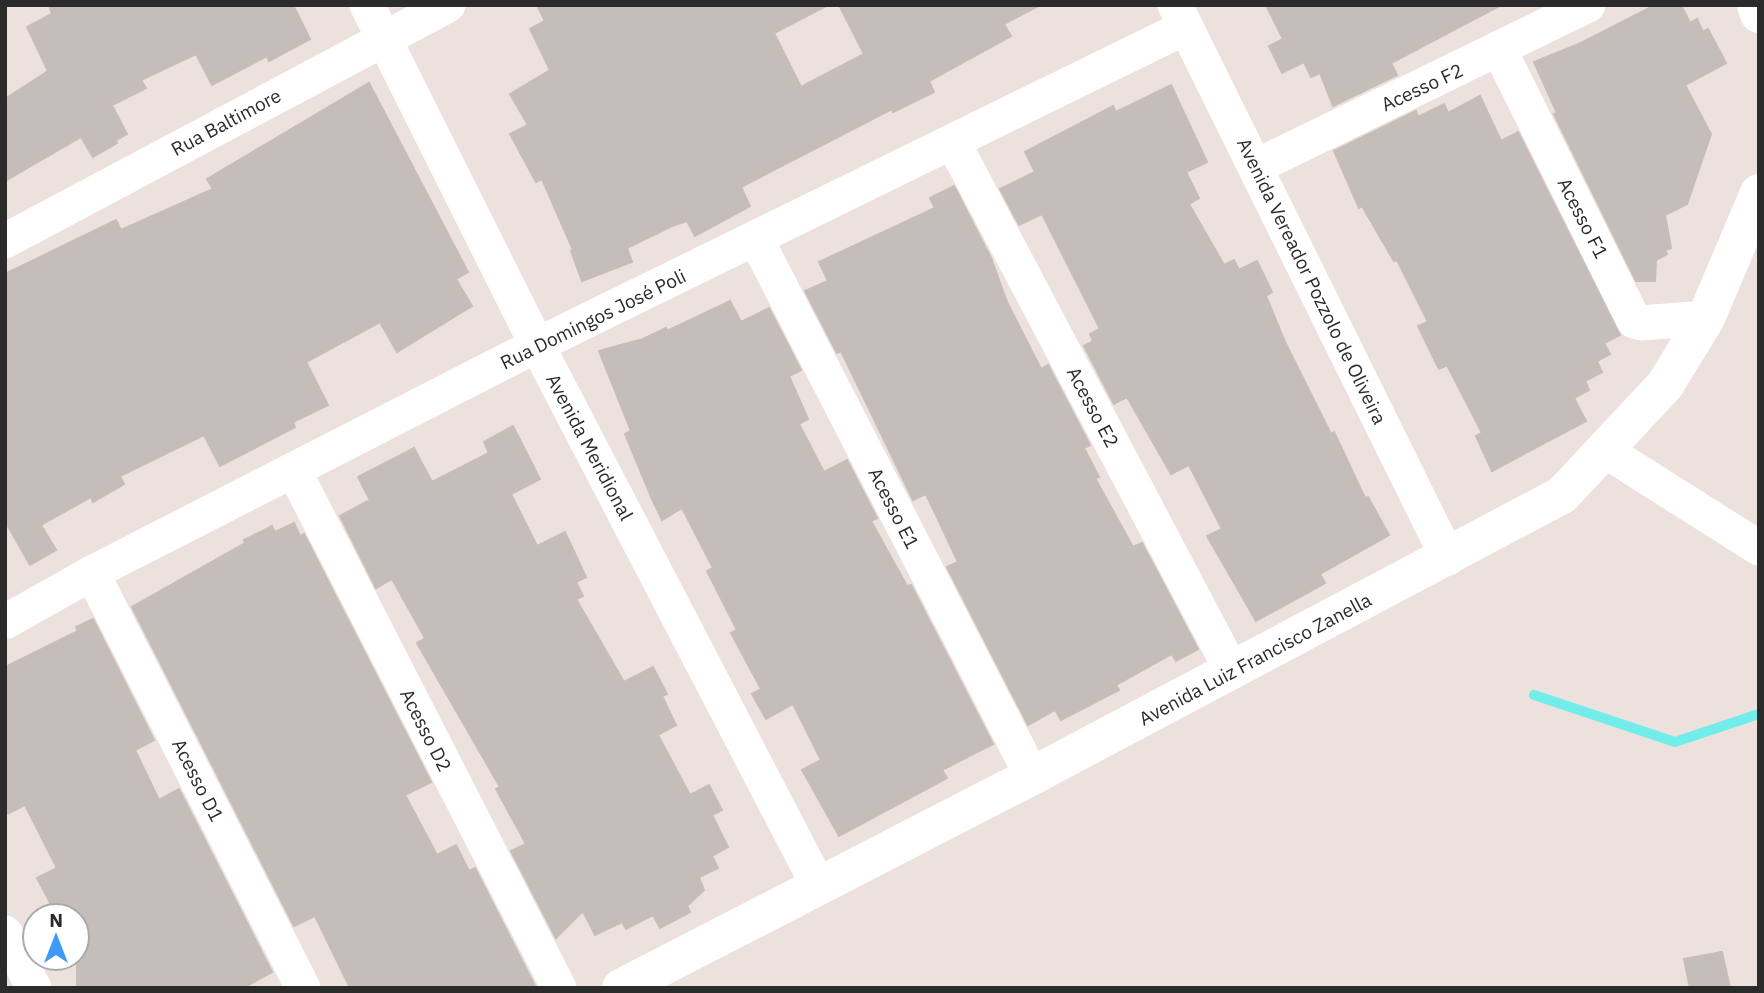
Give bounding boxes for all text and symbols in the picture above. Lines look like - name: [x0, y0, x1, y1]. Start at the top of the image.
- street label: Acesso F2: [1377, 58, 1467, 116]
- street label: Rua Baltimore: [167, 83, 285, 161]
- street label: Avenida Vereador Pozzolo de Oliveira: [1232, 134, 1392, 428]
- street label: Acesso F1: [1552, 174, 1614, 262]
- street label: Rua Domingos José Poli: [496, 264, 690, 374]
- street label: Acesso E2: [1062, 362, 1124, 452]
- street label: Avenida Meridional: [541, 370, 639, 524]
- street label: Acesso E1: [863, 463, 925, 553]
- street label: Avenida Luiz Francisco Zanella: [1135, 587, 1375, 731]
- street label: Acesso D2: [395, 685, 457, 775]
- street label: Acesso D1: [167, 735, 229, 825]
- north arrow: [21, 902, 91, 972]
- text: N: [49, 908, 63, 932]

